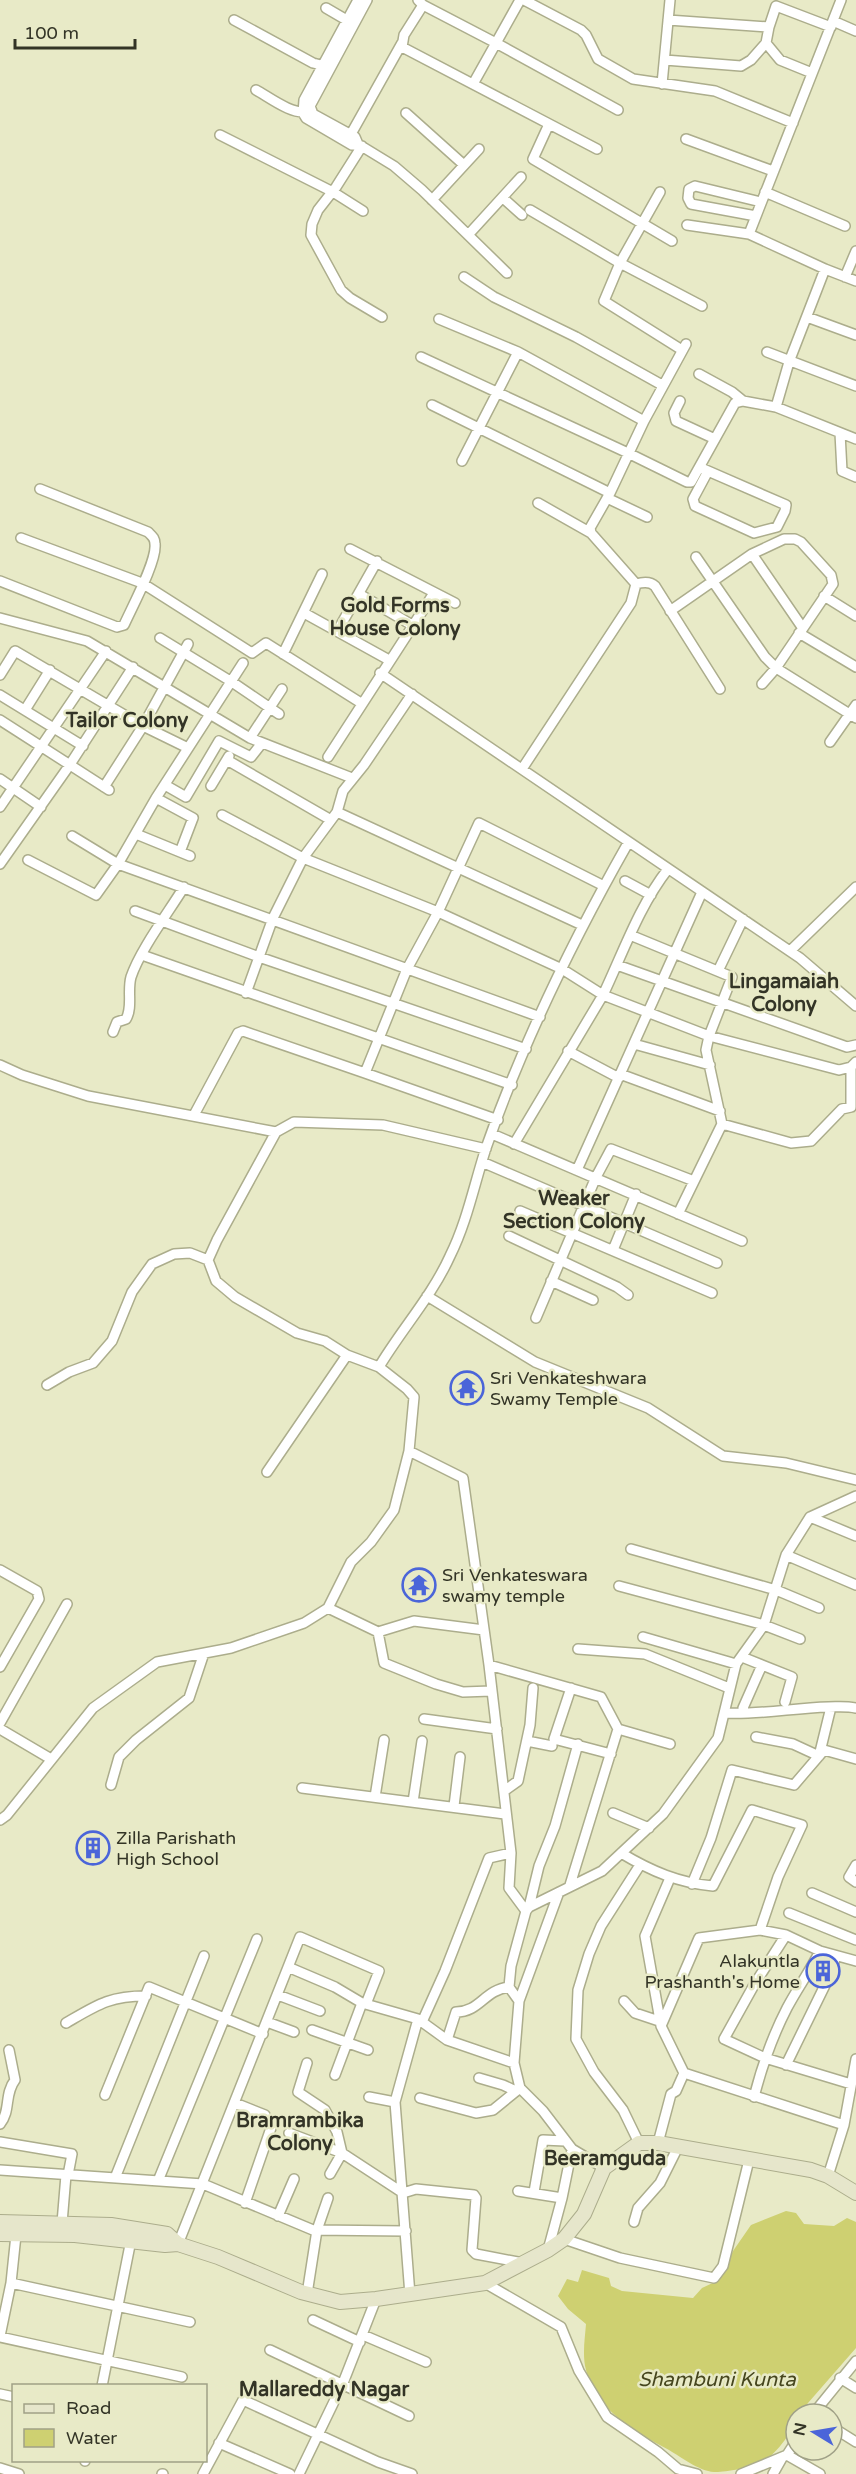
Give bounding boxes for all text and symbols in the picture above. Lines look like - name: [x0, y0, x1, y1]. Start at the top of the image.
- scale bar: [15, 12, 135, 50]
- text: 100 m: [24, 22, 79, 44]
- district label: Gold Forms House Colony: [330, 594, 461, 641]
- district label: Tailor Colony: [65, 709, 188, 733]
- district label: Lingamaiah Colony: [729, 970, 839, 1017]
- district label: Weaker Section Colony: [503, 1187, 645, 1234]
- place label: Sri Venkateshwara Swamy Temple: [490, 1367, 647, 1410]
- temple icon: Sri Venkateshwara Swamy Temple: [449, 1370, 485, 1406]
- place label: Sri Venkateswara swamy temple: [442, 1564, 588, 1607]
- temple icon: Sri Venkateswara swamy temple: [401, 1567, 437, 1603]
- place label: Zilla Parishath High School: [116, 1827, 236, 1870]
- building icon: Zilla Parishath High School: [75, 1830, 111, 1866]
- place label: Alakuntla Prashanth's Home: [644, 1950, 800, 1993]
- building icon: Alakuntla Prashanth's Home: [805, 1953, 841, 1989]
- district label: Bramrambika Colony: [236, 2109, 364, 2156]
- district label: Beeramguda: [544, 2147, 666, 2171]
- water label: Shambuni Kunta: [638, 2368, 797, 2392]
- district label: Mallareddy Nagar: [239, 2378, 410, 2402]
- legend: [12, 2384, 207, 2462]
- text: Road: [66, 2397, 111, 2419]
- north arrow: [784, 2402, 844, 2462]
- text: N: [789, 2421, 811, 2438]
- text: Water: [66, 2427, 117, 2449]

